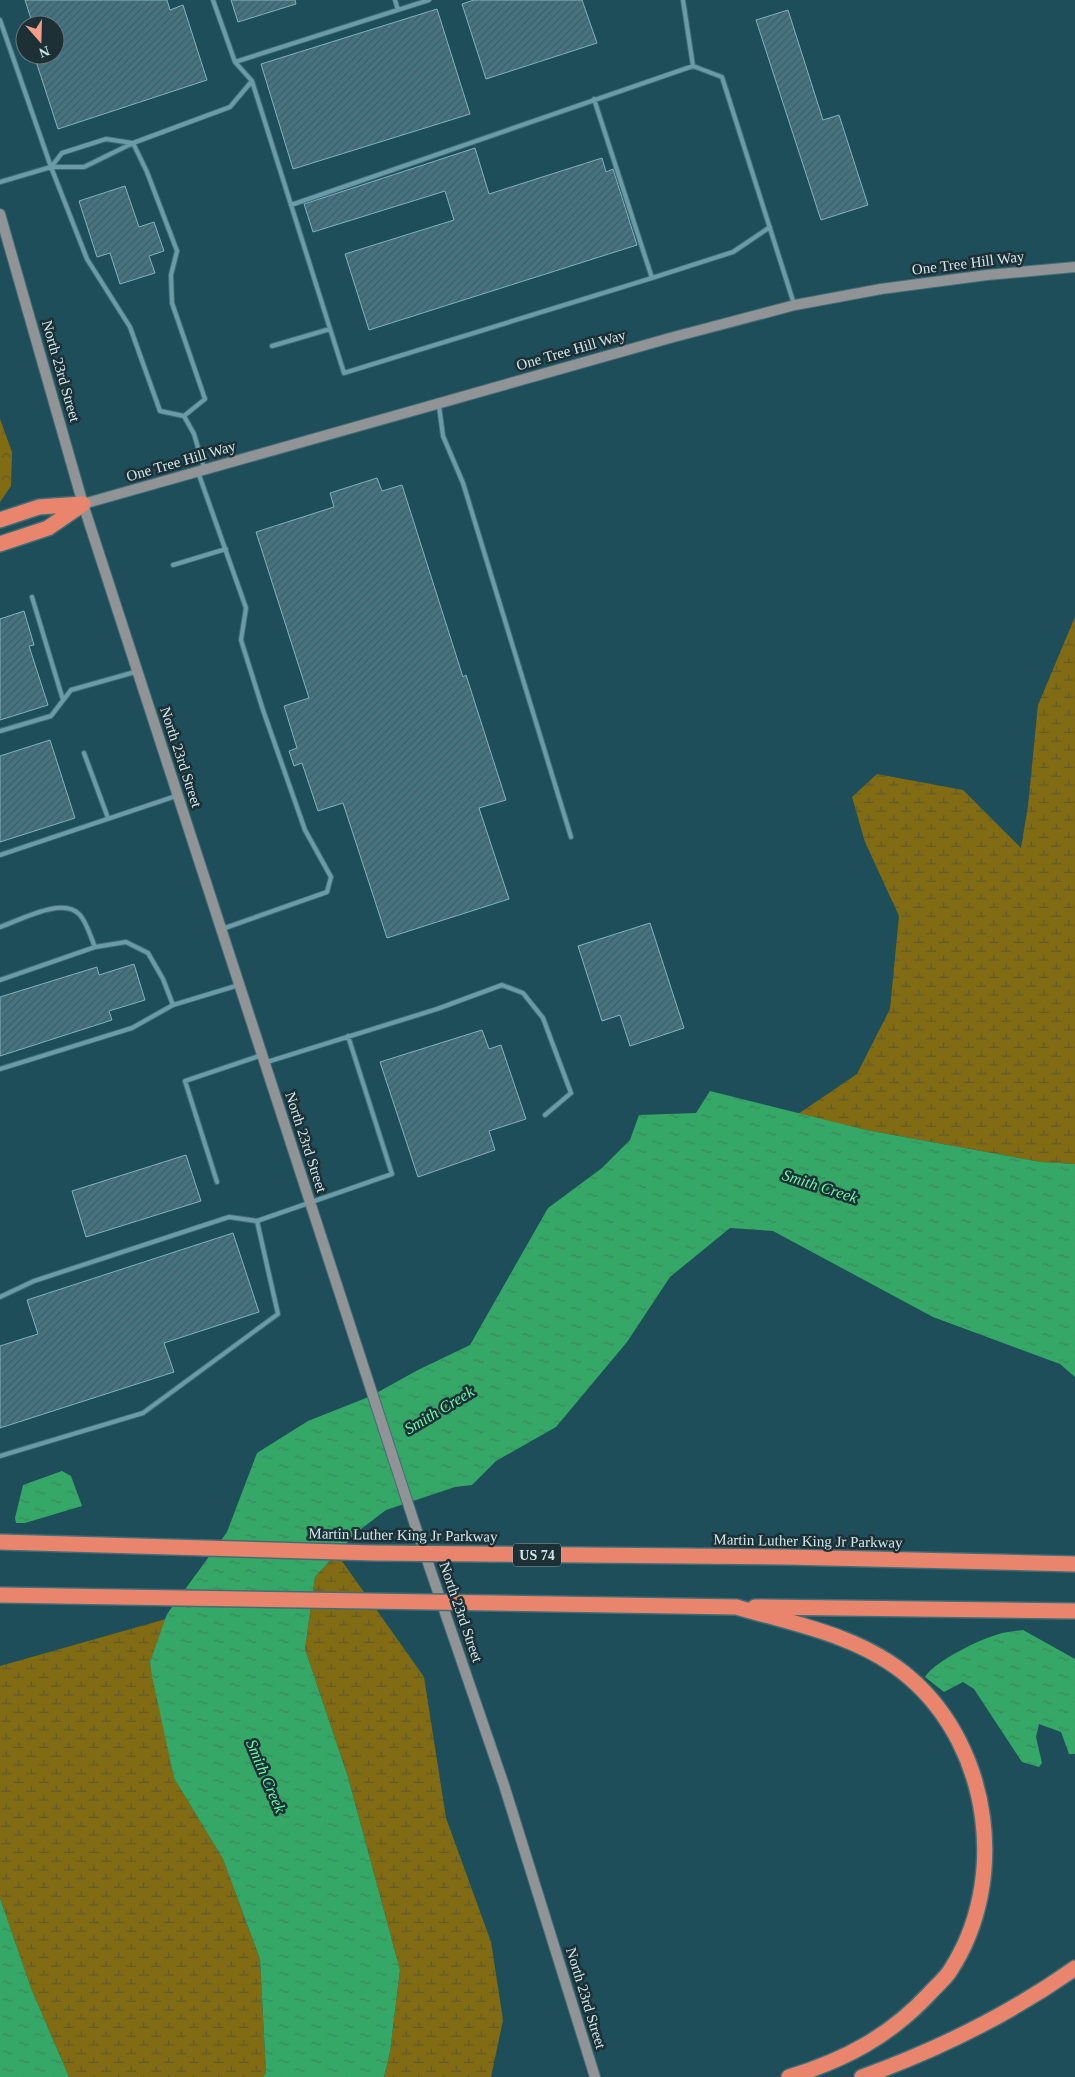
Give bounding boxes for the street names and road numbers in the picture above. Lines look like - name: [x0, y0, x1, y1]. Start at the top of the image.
- street label: One Tree Hill Way: [911, 248, 1026, 278]
- street label: North 23rd Street: [39, 318, 83, 424]
- street label: One Tree Hill Way: [514, 327, 628, 373]
- street label: One Tree Hill Way: [124, 438, 238, 484]
- street label: North 23rd Street: [157, 705, 205, 810]
- street label: North 23rd Street: [282, 1090, 330, 1195]
- street label: Martin Luther King Jr Parkway: [308, 1525, 498, 1545]
- street label: Martin Luther King Jr Parkway: [713, 1531, 903, 1551]
- road number: US 74: [513, 1544, 561, 1566]
- street label: North 23rd Street: [436, 1560, 486, 1665]
- street label: North 23rd Street: [563, 1945, 609, 2051]

